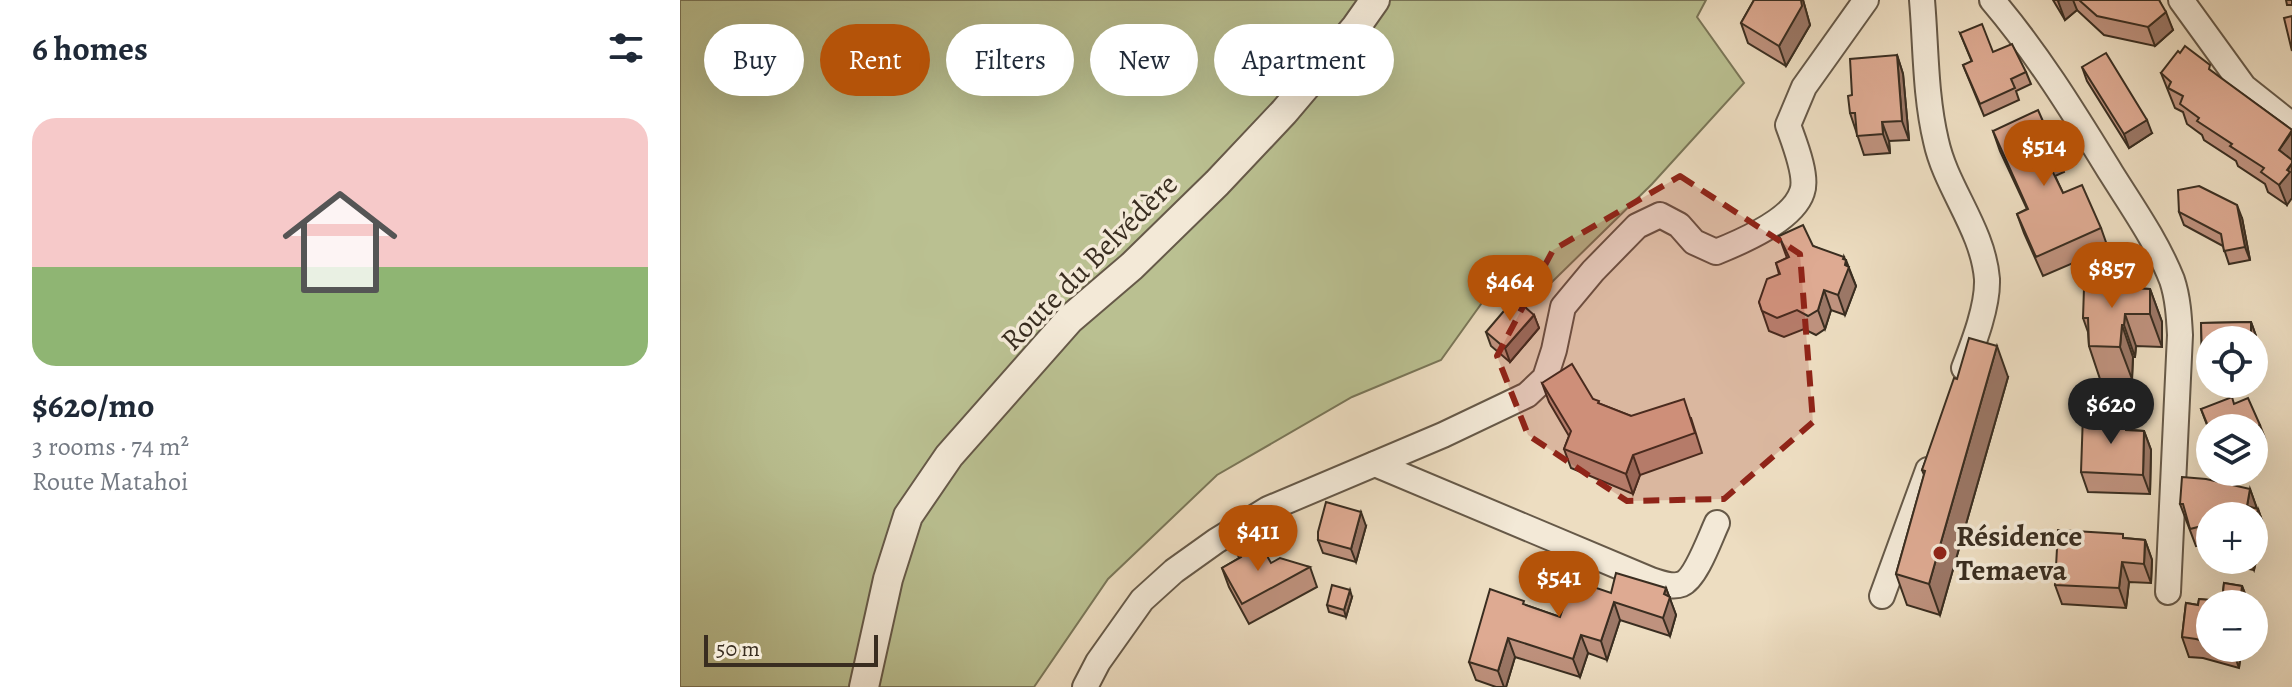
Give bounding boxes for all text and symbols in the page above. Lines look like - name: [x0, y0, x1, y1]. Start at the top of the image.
- chip: Buy: [704, 24, 804, 96]
- chip: Rent: [820, 24, 930, 96]
- chip: Filters: [946, 24, 1074, 96]
- chip: New: [1090, 24, 1198, 96]
- chip: Apartment: [1214, 24, 1394, 96]
- text: 6 homes: [32, 25, 148, 72]
- icon: filters: [604, 26, 648, 70]
- pin: $514: [1997, 120, 2091, 188]
- text: $514: [2022, 128, 2066, 163]
- street label: Route du Belvédère: [992, 165, 1186, 359]
- icon: home: [268, 170, 412, 314]
- pin: $857: [2065, 242, 2159, 310]
- text: $857: [2089, 250, 2135, 285]
- pin: $464: [1463, 255, 1557, 323]
- text: $464: [1486, 263, 1534, 298]
- map controls: [2196, 326, 2268, 662]
- button: locate: [2196, 326, 2268, 398]
- pin: $620: [2064, 378, 2158, 446]
- text: $620/mo: [32, 382, 154, 429]
- text: $620: [2086, 386, 2136, 421]
- button: layers: [2196, 414, 2268, 486]
- text: 3 rooms · 74 m²: [32, 429, 189, 464]
- text: Route Matahoi: [32, 464, 188, 499]
- button: +: [2196, 502, 2268, 574]
- pin: $411: [1211, 505, 1305, 573]
- text: $411: [1237, 513, 1279, 548]
- place label: Résidence Temaeva: [1956, 516, 2082, 590]
- marker: Résidence Temaeva: [1931, 544, 1949, 562]
- pin: $541: [1512, 551, 1606, 619]
- text: $541: [1537, 559, 1581, 594]
- button: −: [2196, 590, 2268, 662]
- scale bar: [704, 631, 878, 667]
- text: 50 m: [716, 634, 760, 664]

